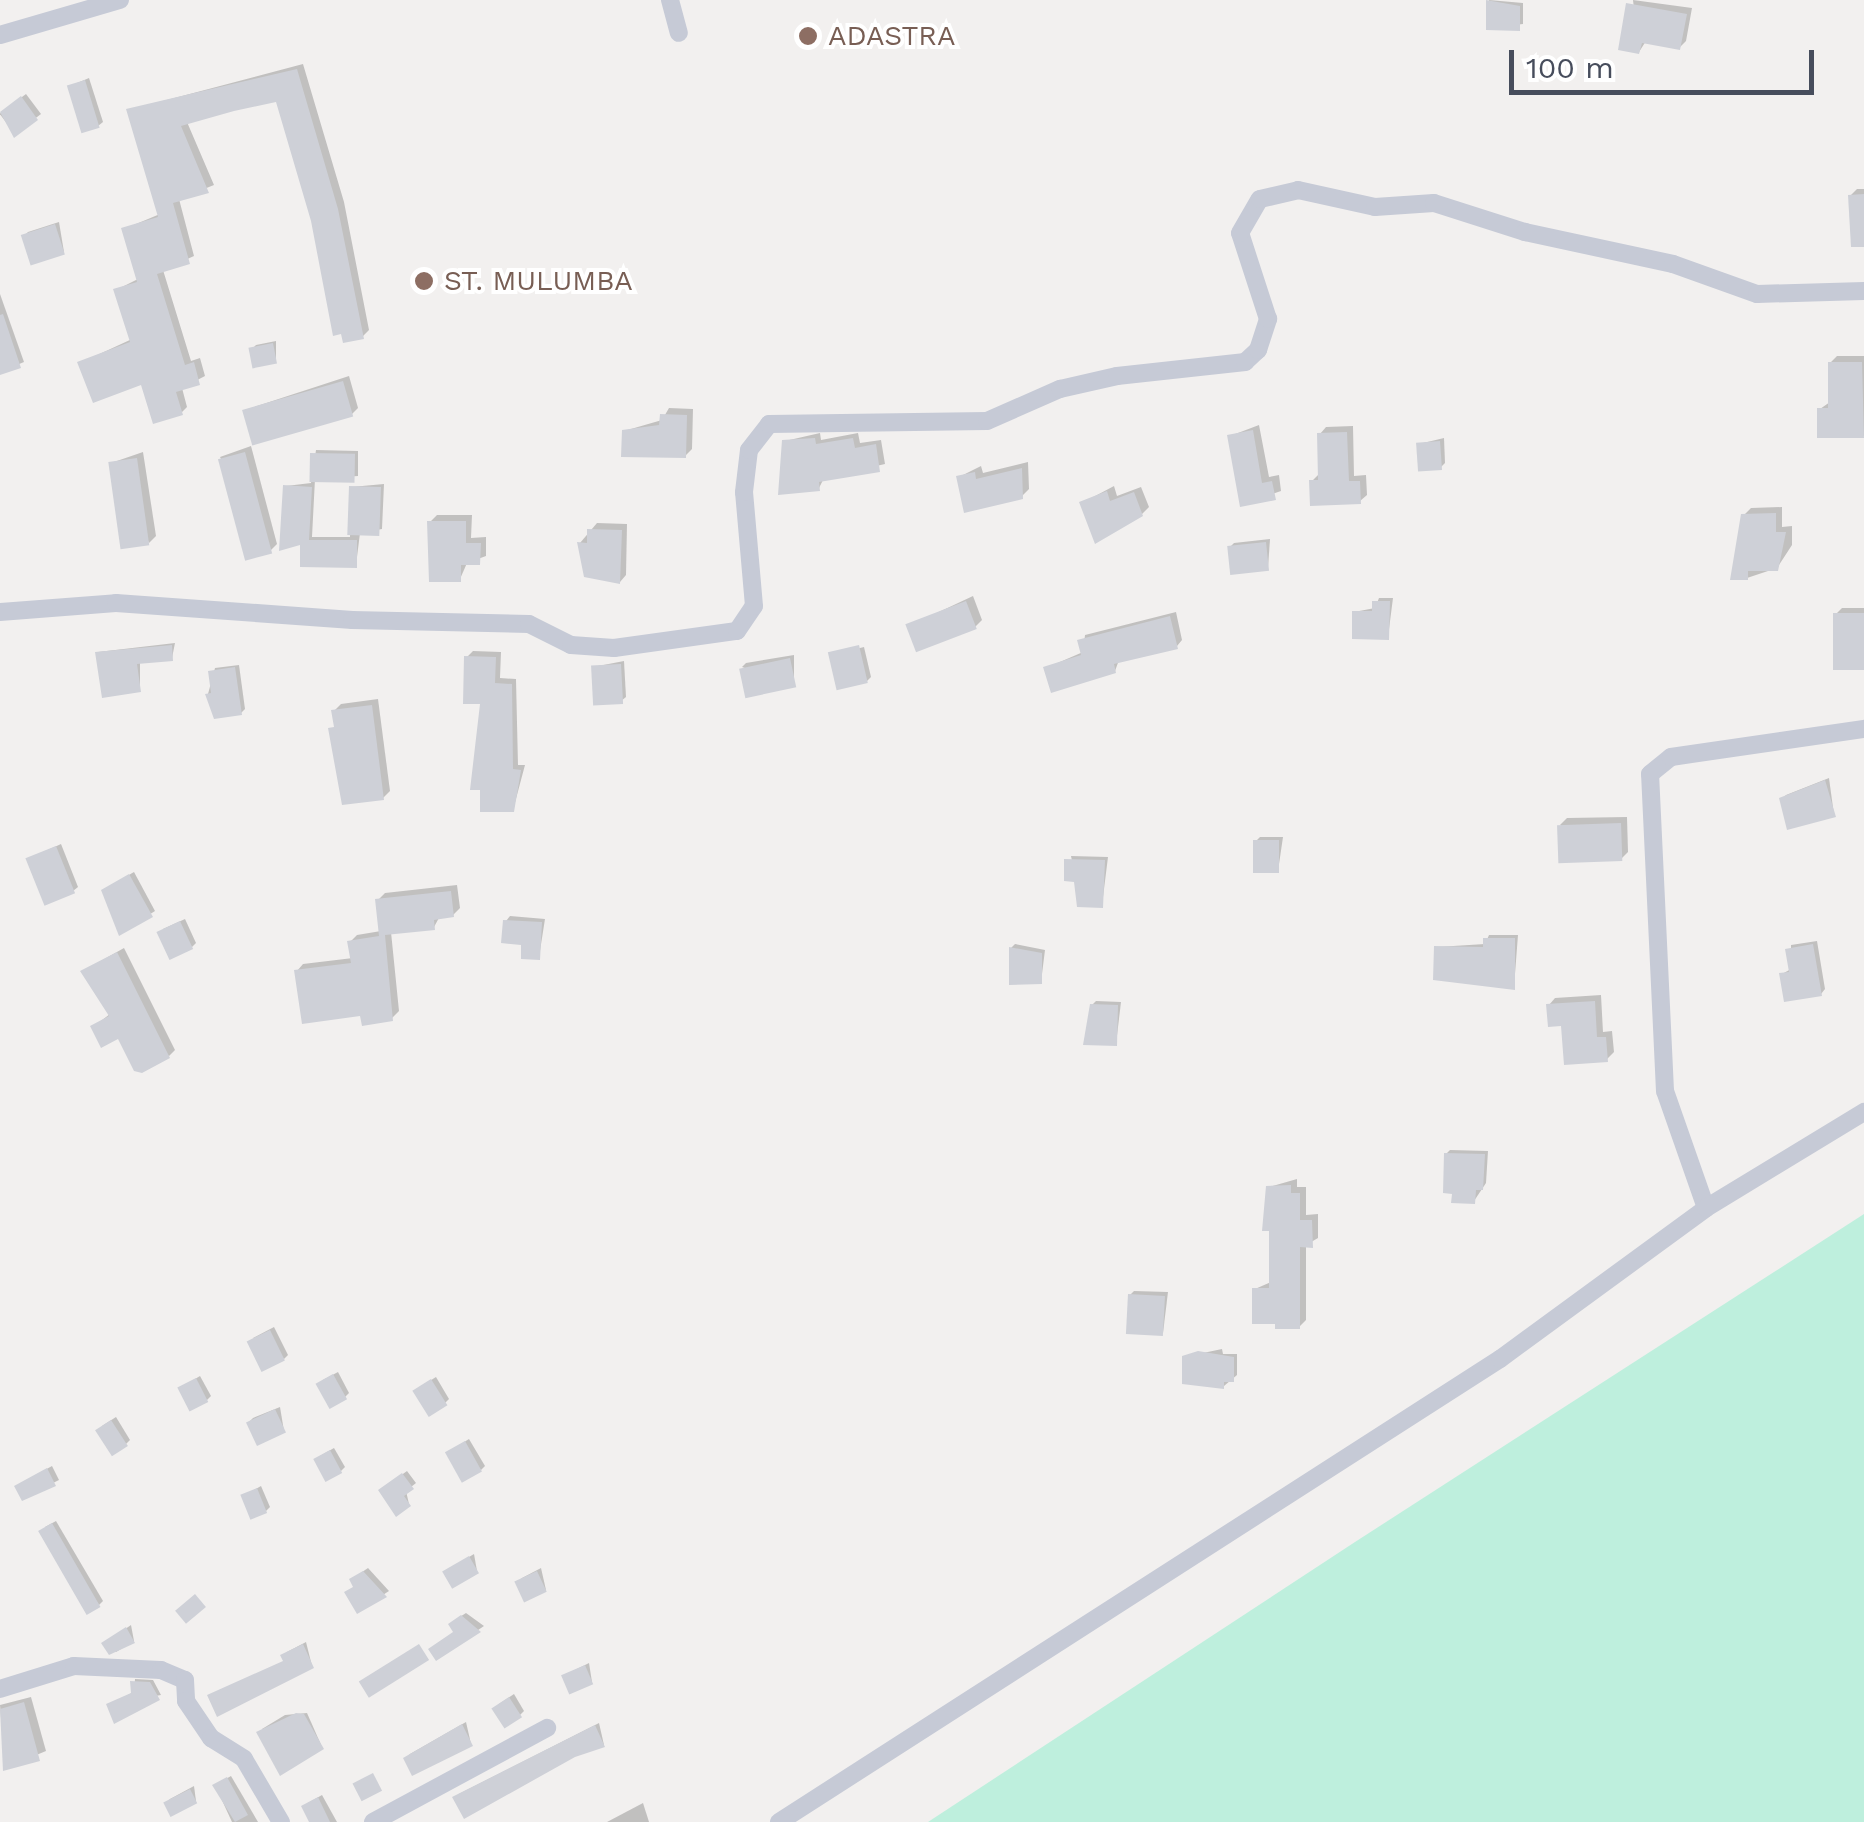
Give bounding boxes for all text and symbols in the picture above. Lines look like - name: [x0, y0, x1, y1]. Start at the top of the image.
- place label: ADASTRA: [828, 19, 955, 53]
- marker: ADASTRA: [797, 25, 819, 47]
- scale bar: [1514, 30, 1819, 92]
- text: 100 m: [1526, 50, 1614, 85]
- place label: ST. MULUMBA: [444, 264, 633, 298]
- marker: ST. MULUMBA: [413, 270, 435, 292]

